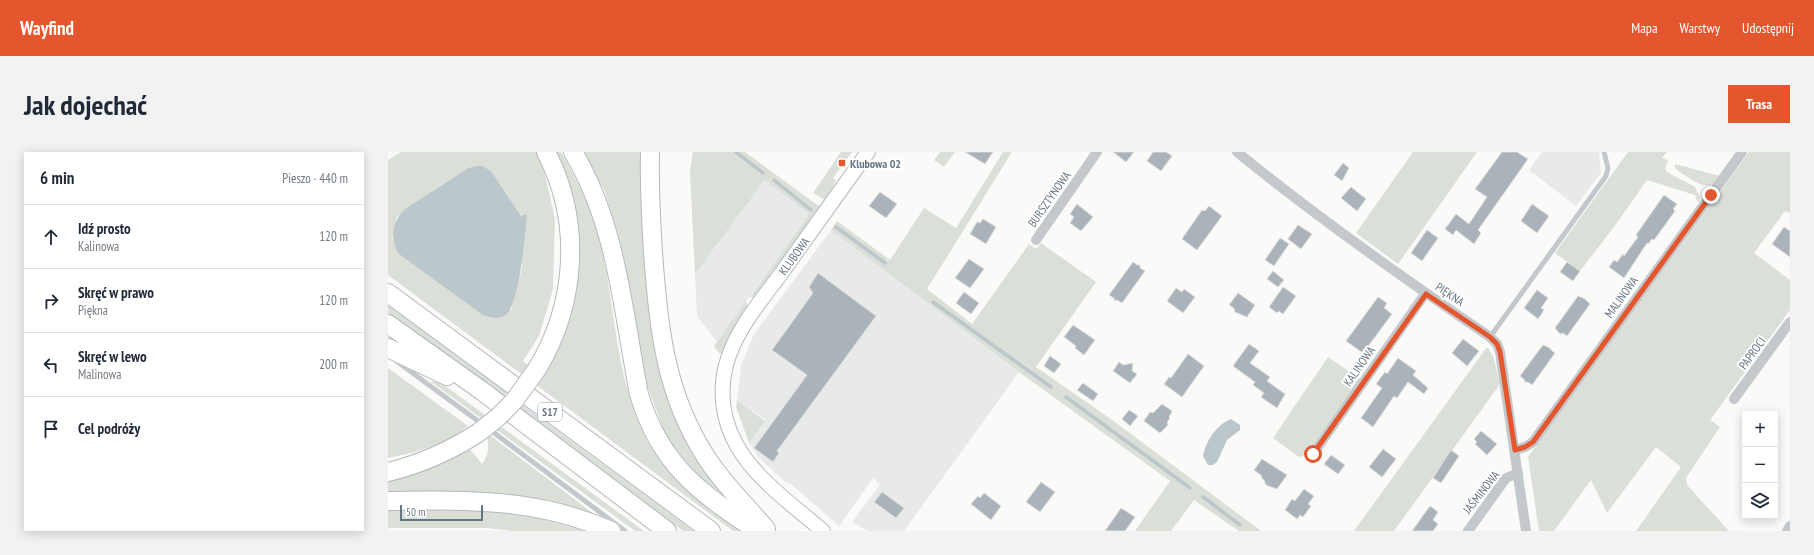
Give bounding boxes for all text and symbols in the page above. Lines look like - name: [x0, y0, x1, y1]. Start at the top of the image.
- text: Wayfind: [20, 16, 74, 40]
- text: Mapa: [1631, 19, 1658, 37]
- text: Warstwy: [1680, 19, 1720, 37]
- text: Udostępnij: [1742, 19, 1794, 37]
- button: Trasa: [1728, 85, 1790, 123]
- text: Jak dojechać: [24, 86, 147, 123]
- place label: Klubowa 02: [850, 156, 901, 171]
- marker: Klubowa 02: [837, 158, 847, 168]
- text: 6 min: [40, 167, 74, 189]
- street label: BURSZTYNOWA: [1024, 168, 1074, 230]
- text: Pieszo · 440 m: [282, 170, 348, 187]
- route end: [1702, 186, 1720, 204]
- text: Idź prosto: [78, 219, 131, 238]
- icon: ahead: [40, 226, 62, 248]
- text: 120 m: [319, 228, 348, 245]
- street label: KLUBOWA: [775, 234, 813, 278]
- text: Kalinowa: [78, 238, 119, 255]
- street label: MALINOWA: [1601, 273, 1641, 321]
- street label: PIĘKNA: [1433, 279, 1467, 309]
- text: Skręć w prawo: [78, 283, 154, 302]
- icon: right: [40, 290, 62, 312]
- text: 120 m: [319, 292, 348, 309]
- text: Piękna: [78, 302, 108, 319]
- street label: PAPROCI: [1735, 334, 1769, 372]
- street label: KALINOWA: [1340, 343, 1378, 389]
- text: Skręć w lewo: [78, 347, 147, 366]
- icon: left: [40, 354, 62, 376]
- text: 200 m: [319, 356, 348, 373]
- text: Malinowa: [78, 366, 121, 383]
- road number: S17: [538, 403, 562, 421]
- map controls: [1742, 411, 1778, 519]
- button: +: [1742, 411, 1778, 447]
- icon: arrive: [40, 418, 62, 440]
- text: Cel podróży: [78, 419, 140, 438]
- route start: [1304, 445, 1322, 463]
- button: −: [1742, 447, 1778, 483]
- street label: JAŚMINOWA: [1459, 467, 1503, 517]
- button: layers: [1742, 483, 1778, 519]
- scale bar: [400, 503, 483, 522]
- text: 50 m: [406, 505, 425, 519]

